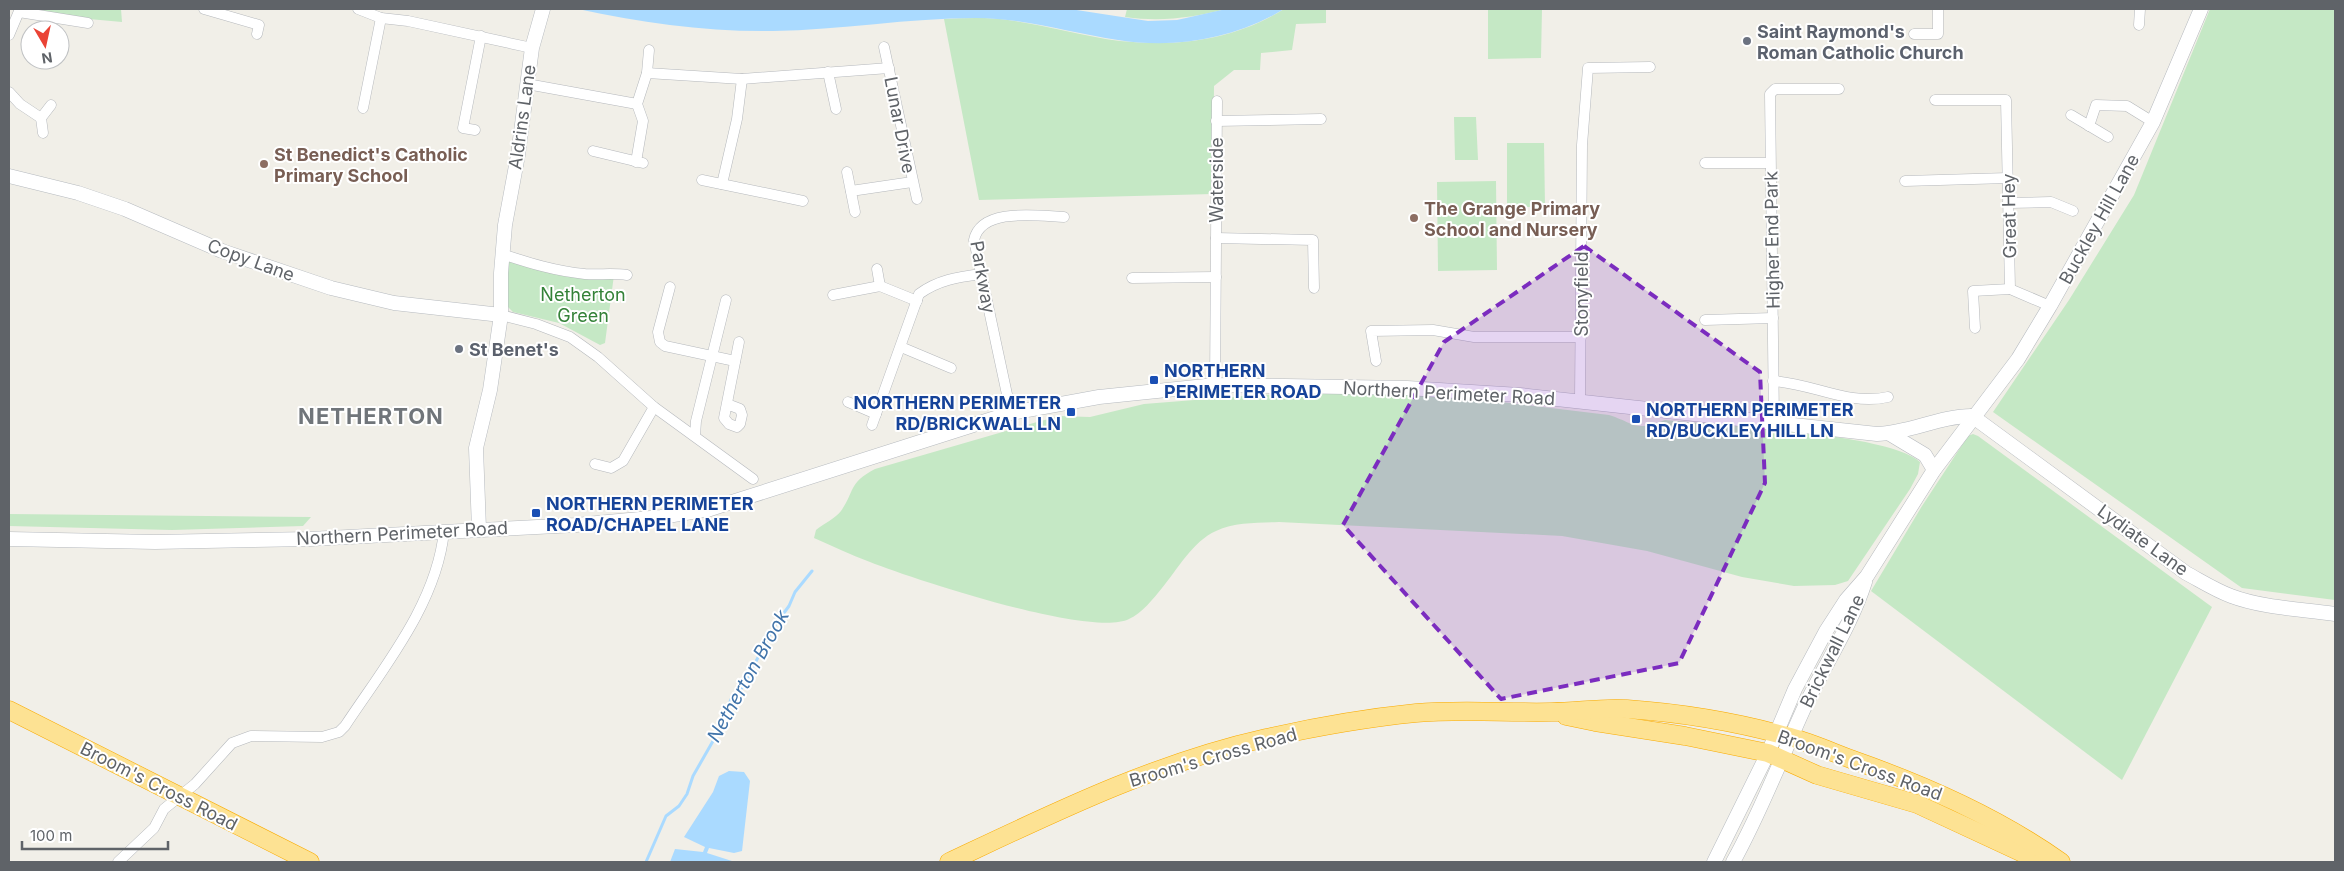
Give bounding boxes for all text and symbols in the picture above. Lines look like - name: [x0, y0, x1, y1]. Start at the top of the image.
- north arrow: [20, 20, 70, 70]
- place label: Saint Raymond's Roman Catholic Church: [1757, 21, 1964, 63]
- marker: Saint Raymond's Roman Catholic Church: [1741, 35, 1753, 47]
- text: N: [41, 49, 54, 68]
- street label: Aldrins Lane: [504, 63, 540, 171]
- street label: Lunar Drive: [880, 75, 920, 175]
- street label: Waterside: [1206, 137, 1227, 223]
- place label: St Benedict's Catholic Primary School: [274, 144, 468, 186]
- street label: Buckley Hill Lane: [2055, 150, 2143, 288]
- marker: St Benedict's Catholic Primary School: [258, 158, 270, 170]
- street label: Higher End Park: [1760, 171, 1784, 309]
- street label: Great Hey: [1998, 173, 2020, 259]
- place label: The Grange Primary School and Nursery: [1424, 198, 1600, 240]
- marker: The Grange Primary School and Nursery: [1408, 212, 1420, 224]
- street label: Copy Lane: [205, 235, 297, 285]
- street label: Parkway: [966, 239, 1000, 315]
- street label: Stonyfield: [1571, 251, 1592, 337]
- park label: Netherton Green: [540, 284, 626, 326]
- place label: St Benet's: [469, 339, 559, 360]
- marker: St Benet's: [453, 343, 465, 355]
- place label: NORTHERN PERIMETER ROAD: [1164, 360, 1322, 402]
- marker: NORTHERN PERIMETER ROAD: [1148, 374, 1160, 386]
- street label: Northern Perimeter Road: [1342, 377, 1556, 409]
- place label: NORTHERN PERIMETER RD/BRICKWALL LN: [853, 392, 1061, 434]
- place label: NORTHERN PERIMETER RD/BUCKLEY HILL LN: [1646, 399, 1854, 441]
- district label: NETHERTON: [298, 403, 444, 429]
- marker: NORTHERN PERIMETER RD/BRICKWALL LN: [1065, 406, 1077, 418]
- marker: NORTHERN PERIMETER RD/BUCKLEY HILL LN: [1630, 413, 1642, 425]
- place label: NORTHERN PERIMETER ROAD/CHAPEL LANE: [546, 493, 754, 535]
- street label: Lydiate Lane: [2094, 500, 2192, 580]
- marker: NORTHERN PERIMETER ROAD/CHAPEL LANE: [530, 507, 542, 519]
- street label: Northern Perimeter Road: [295, 517, 509, 549]
- street label: Brickwall Lane: [1796, 591, 1868, 711]
- water label: Netherton Brook: [702, 605, 794, 746]
- street label: Broom's Cross Road: [1127, 723, 1299, 791]
- street label: Broom's Cross Road: [1775, 725, 1945, 805]
- street label: Broom's Cross Road: [77, 737, 241, 835]
- scale bar: [22, 818, 169, 850]
- text: 100 m: [30, 826, 72, 845]

